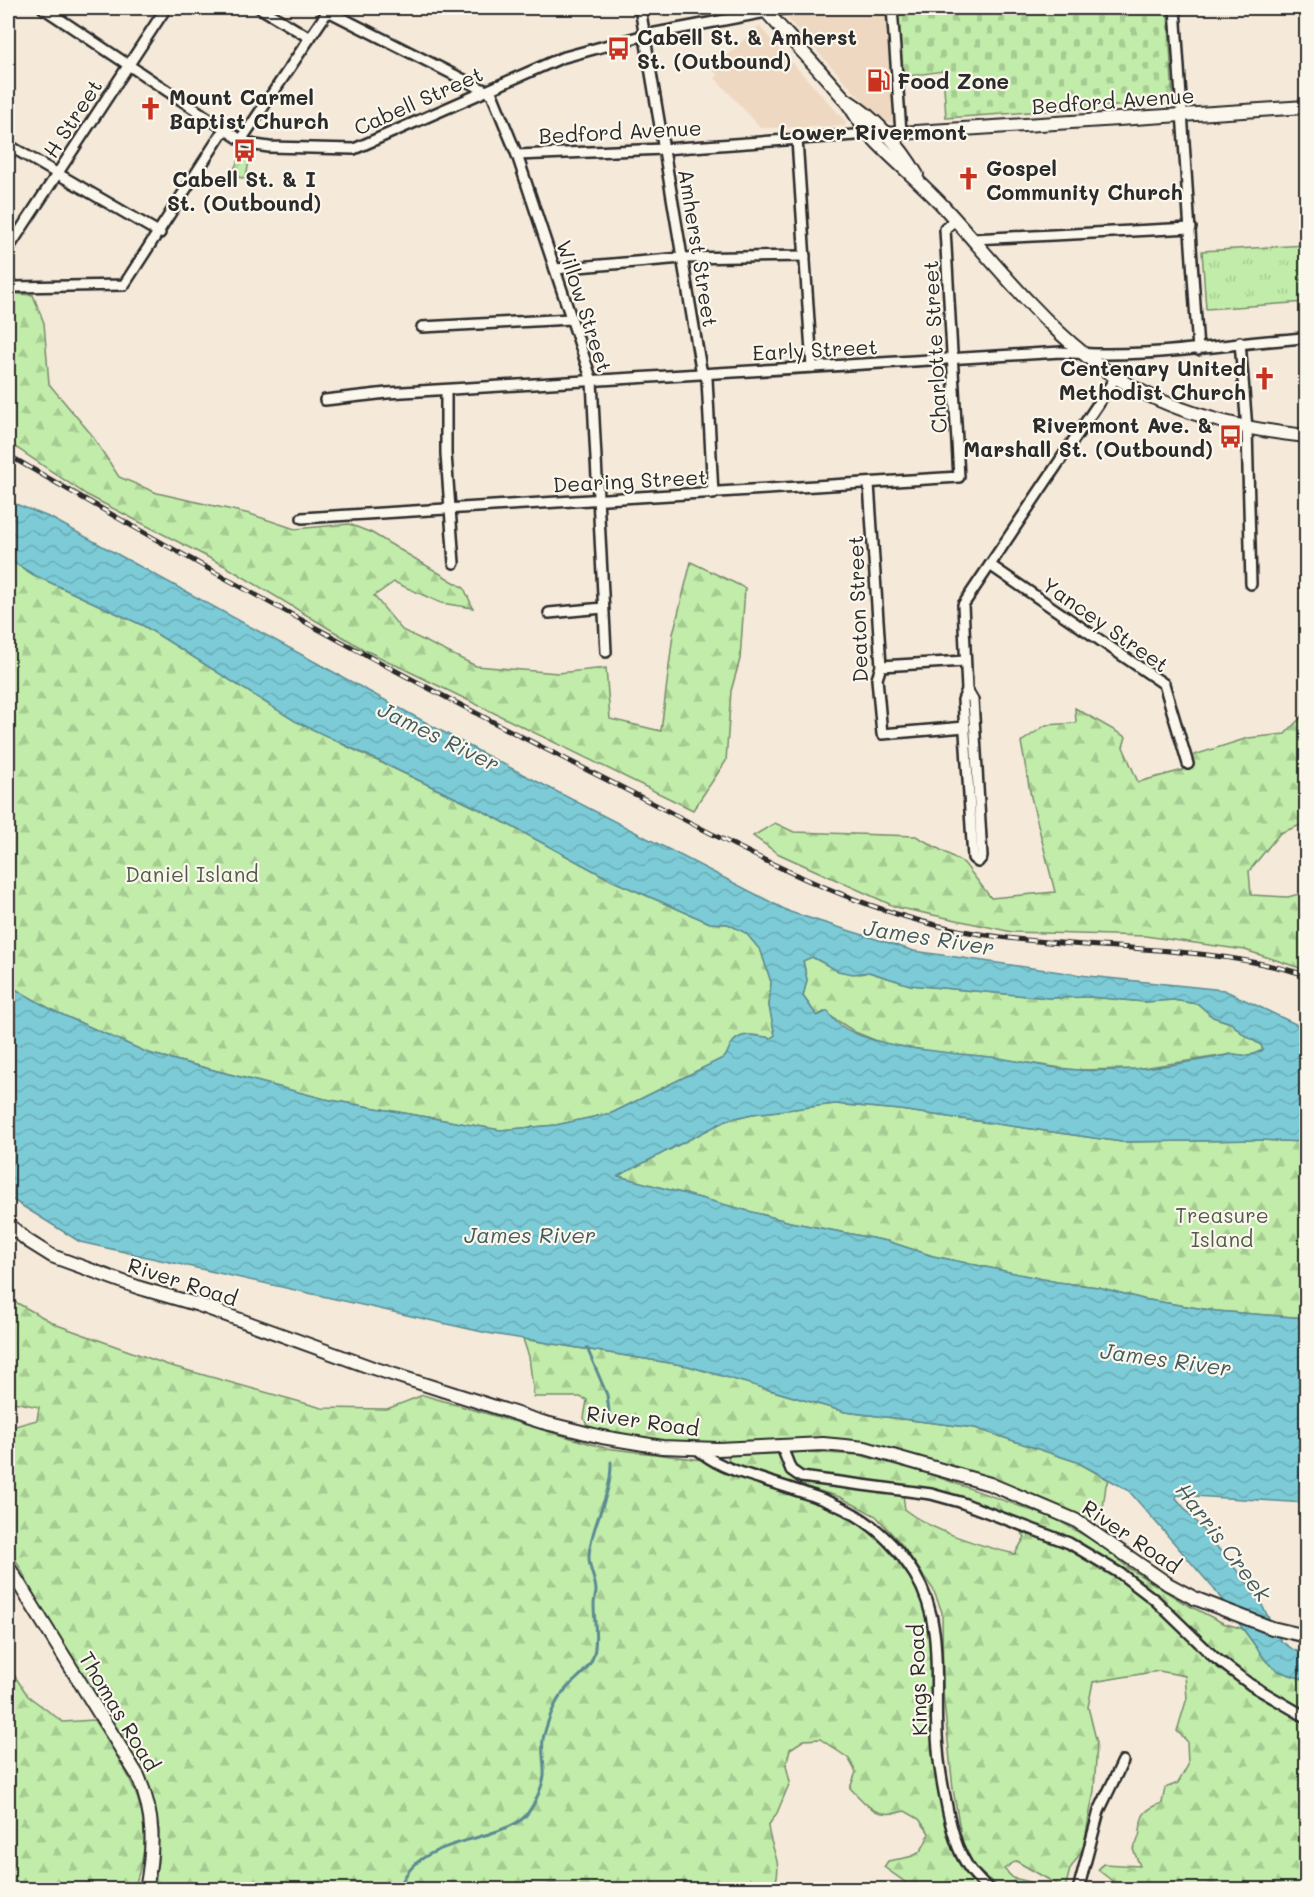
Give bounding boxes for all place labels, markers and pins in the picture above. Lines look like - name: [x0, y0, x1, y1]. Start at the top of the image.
- place label: Cabell St. & Amherst St. (Outbound): [637, 23, 857, 74]
- bus stop icon: Cabell St. & Amherst St. (Outbound): [606, 35, 632, 61]
- fuel station icon: Food Zone: [866, 67, 892, 93]
- place label: Food Zone: [897, 67, 1009, 94]
- place label: Mount Carmel Baptist Church: [169, 83, 329, 134]
- church icon: Mount Carmel Baptist Church: [138, 95, 164, 121]
- bus stop icon: Cabell St. & I St. (Outbound): [231, 137, 257, 163]
- place label: Gospel Community Church: [986, 154, 1183, 206]
- place label: Cabell St. & I St. (Outbound): [167, 165, 321, 216]
- church icon: Gospel Community Church: [955, 166, 981, 192]
- place label: Centenary United Methodist Church: [1059, 354, 1246, 405]
- church icon: Centenary United Methodist Church: [1251, 366, 1277, 392]
- place label: Rivermont Ave. & Marshall St. (Outbound): [963, 411, 1213, 462]
- bus stop icon: Rivermont Ave. & Marshall St. (Outbound): [1218, 423, 1244, 449]

